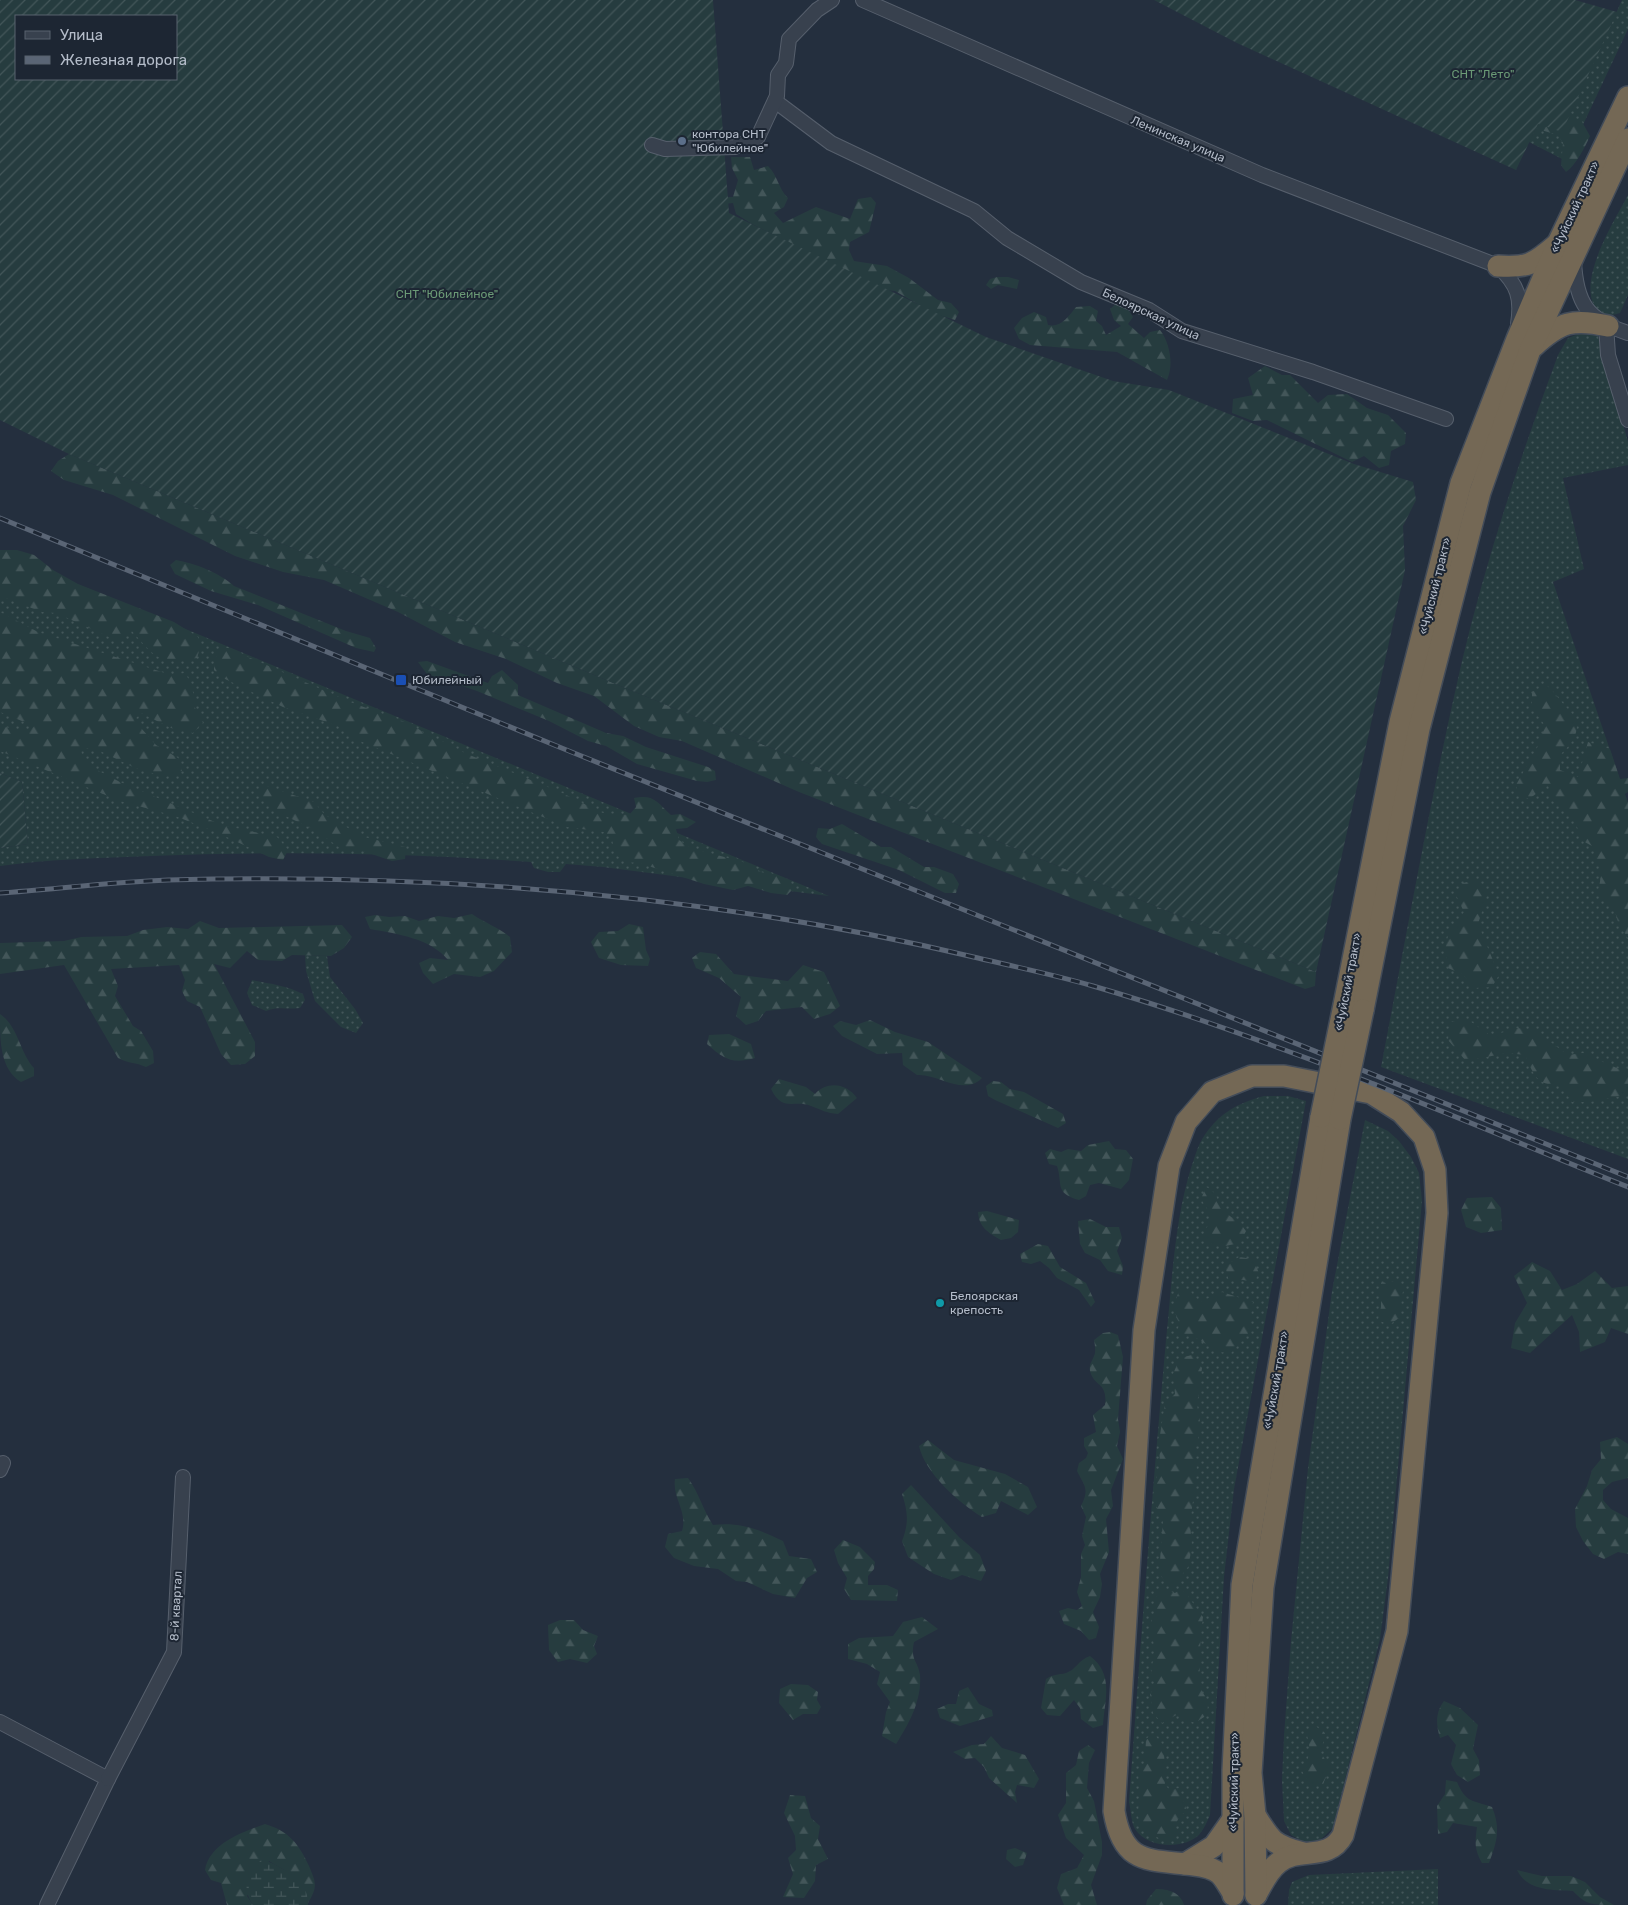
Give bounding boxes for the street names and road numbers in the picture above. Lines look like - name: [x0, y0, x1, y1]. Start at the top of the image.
- street label: Ленинская улица: [1129, 113, 1227, 165]
- street label: «Чуйский тракт»: [1548, 159, 1602, 255]
- street label: Белоярская улица: [1100, 285, 1202, 343]
- street label: «Чуйский тракт»: [1416, 536, 1454, 636]
- street label: «Чуйский тракт»: [1332, 932, 1364, 1032]
- street label: «Чуйский тракт»: [1260, 1330, 1292, 1430]
- street label: 8-й квартал: [167, 1570, 185, 1641]
- street label: «Чуйский тракт»: [1226, 1732, 1242, 1832]

